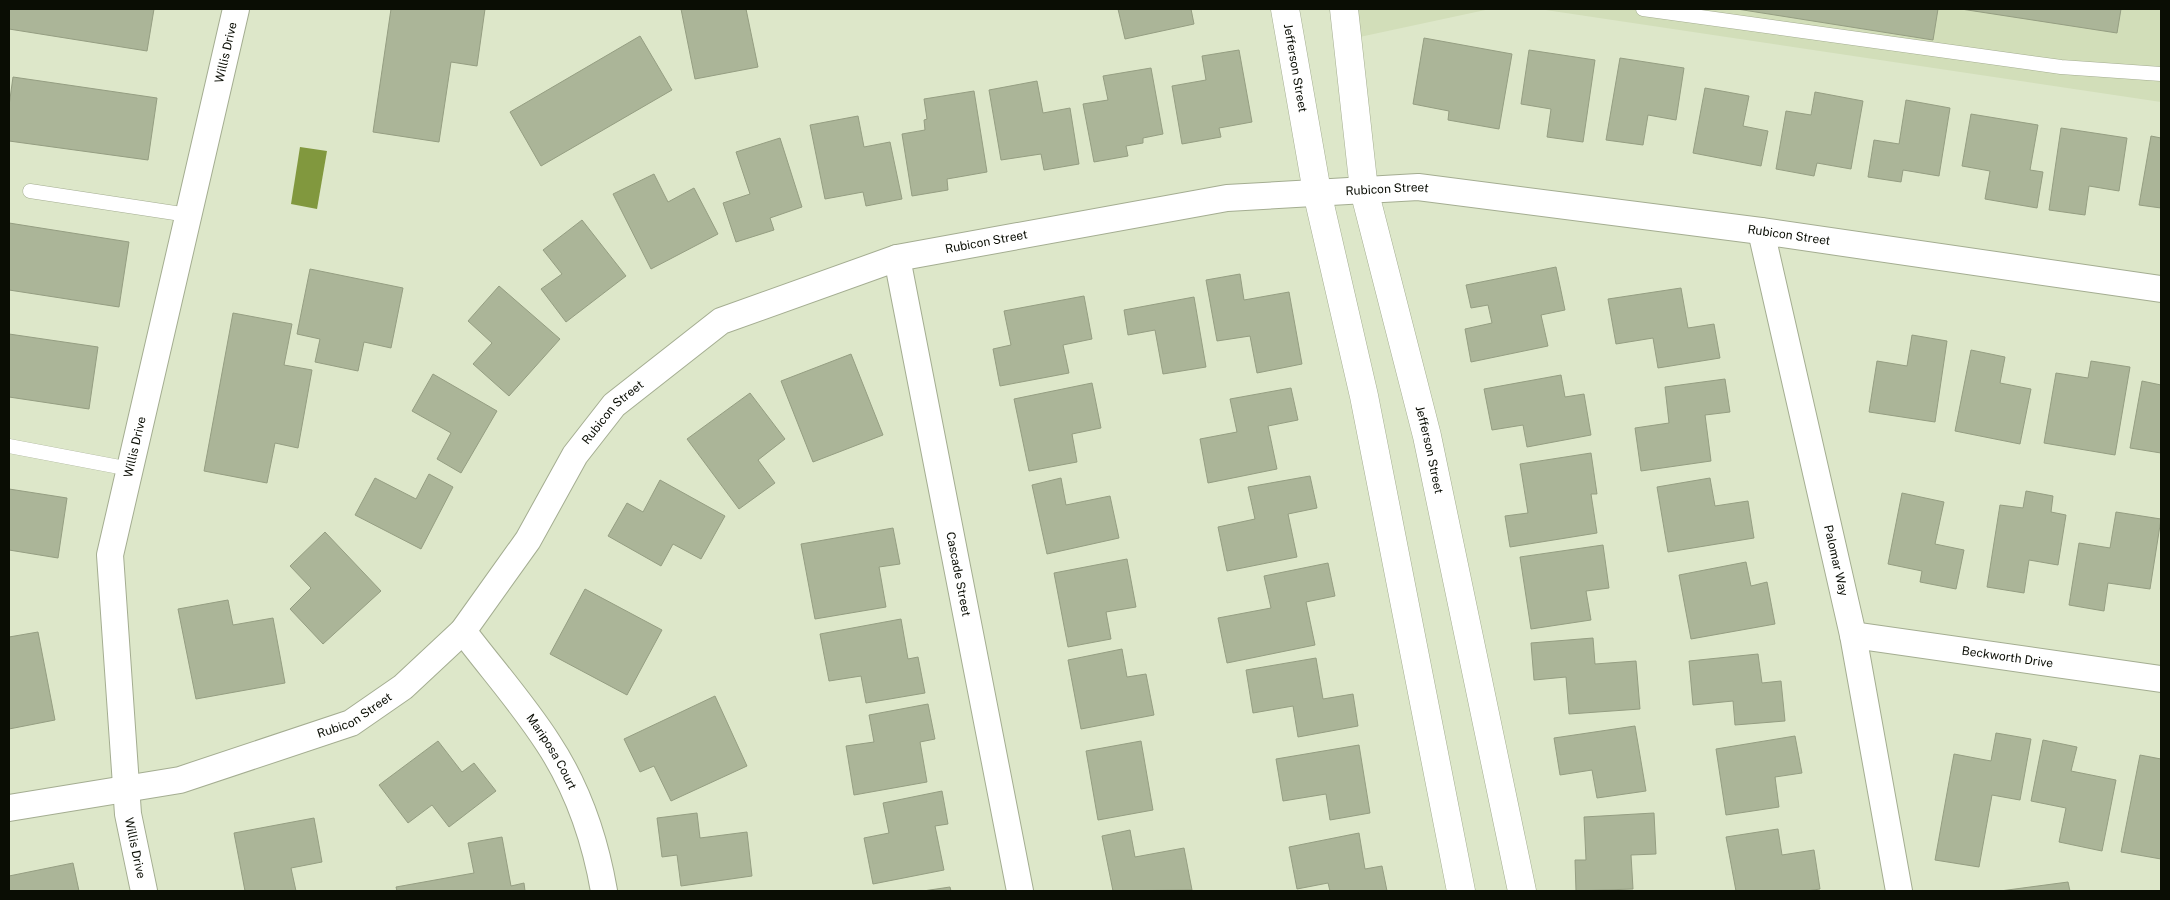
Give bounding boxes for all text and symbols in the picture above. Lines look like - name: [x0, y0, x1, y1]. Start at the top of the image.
- street label: Willis Drive: [212, 20, 240, 84]
- street label: Jefferson Street: [1281, 23, 1310, 114]
- street label: Rubicon Street: [1345, 180, 1430, 198]
- street label: Rubicon Street: [1747, 222, 1832, 248]
- street label: Rubicon Street: [944, 227, 1029, 256]
- street label: Rubicon Street: [579, 377, 647, 447]
- street label: Jefferson Street: [1413, 404, 1446, 495]
- street label: Willis Drive: [121, 415, 149, 479]
- street label: Palomar Way: [1821, 524, 1851, 598]
- street label: Cascade Street: [943, 531, 974, 618]
- street label: Beckworth Drive: [1961, 644, 2054, 671]
- street label: Rubicon Street: [315, 690, 395, 741]
- street label: Mariposa Court: [523, 711, 580, 792]
- street label: Willis Drive: [122, 816, 148, 880]

